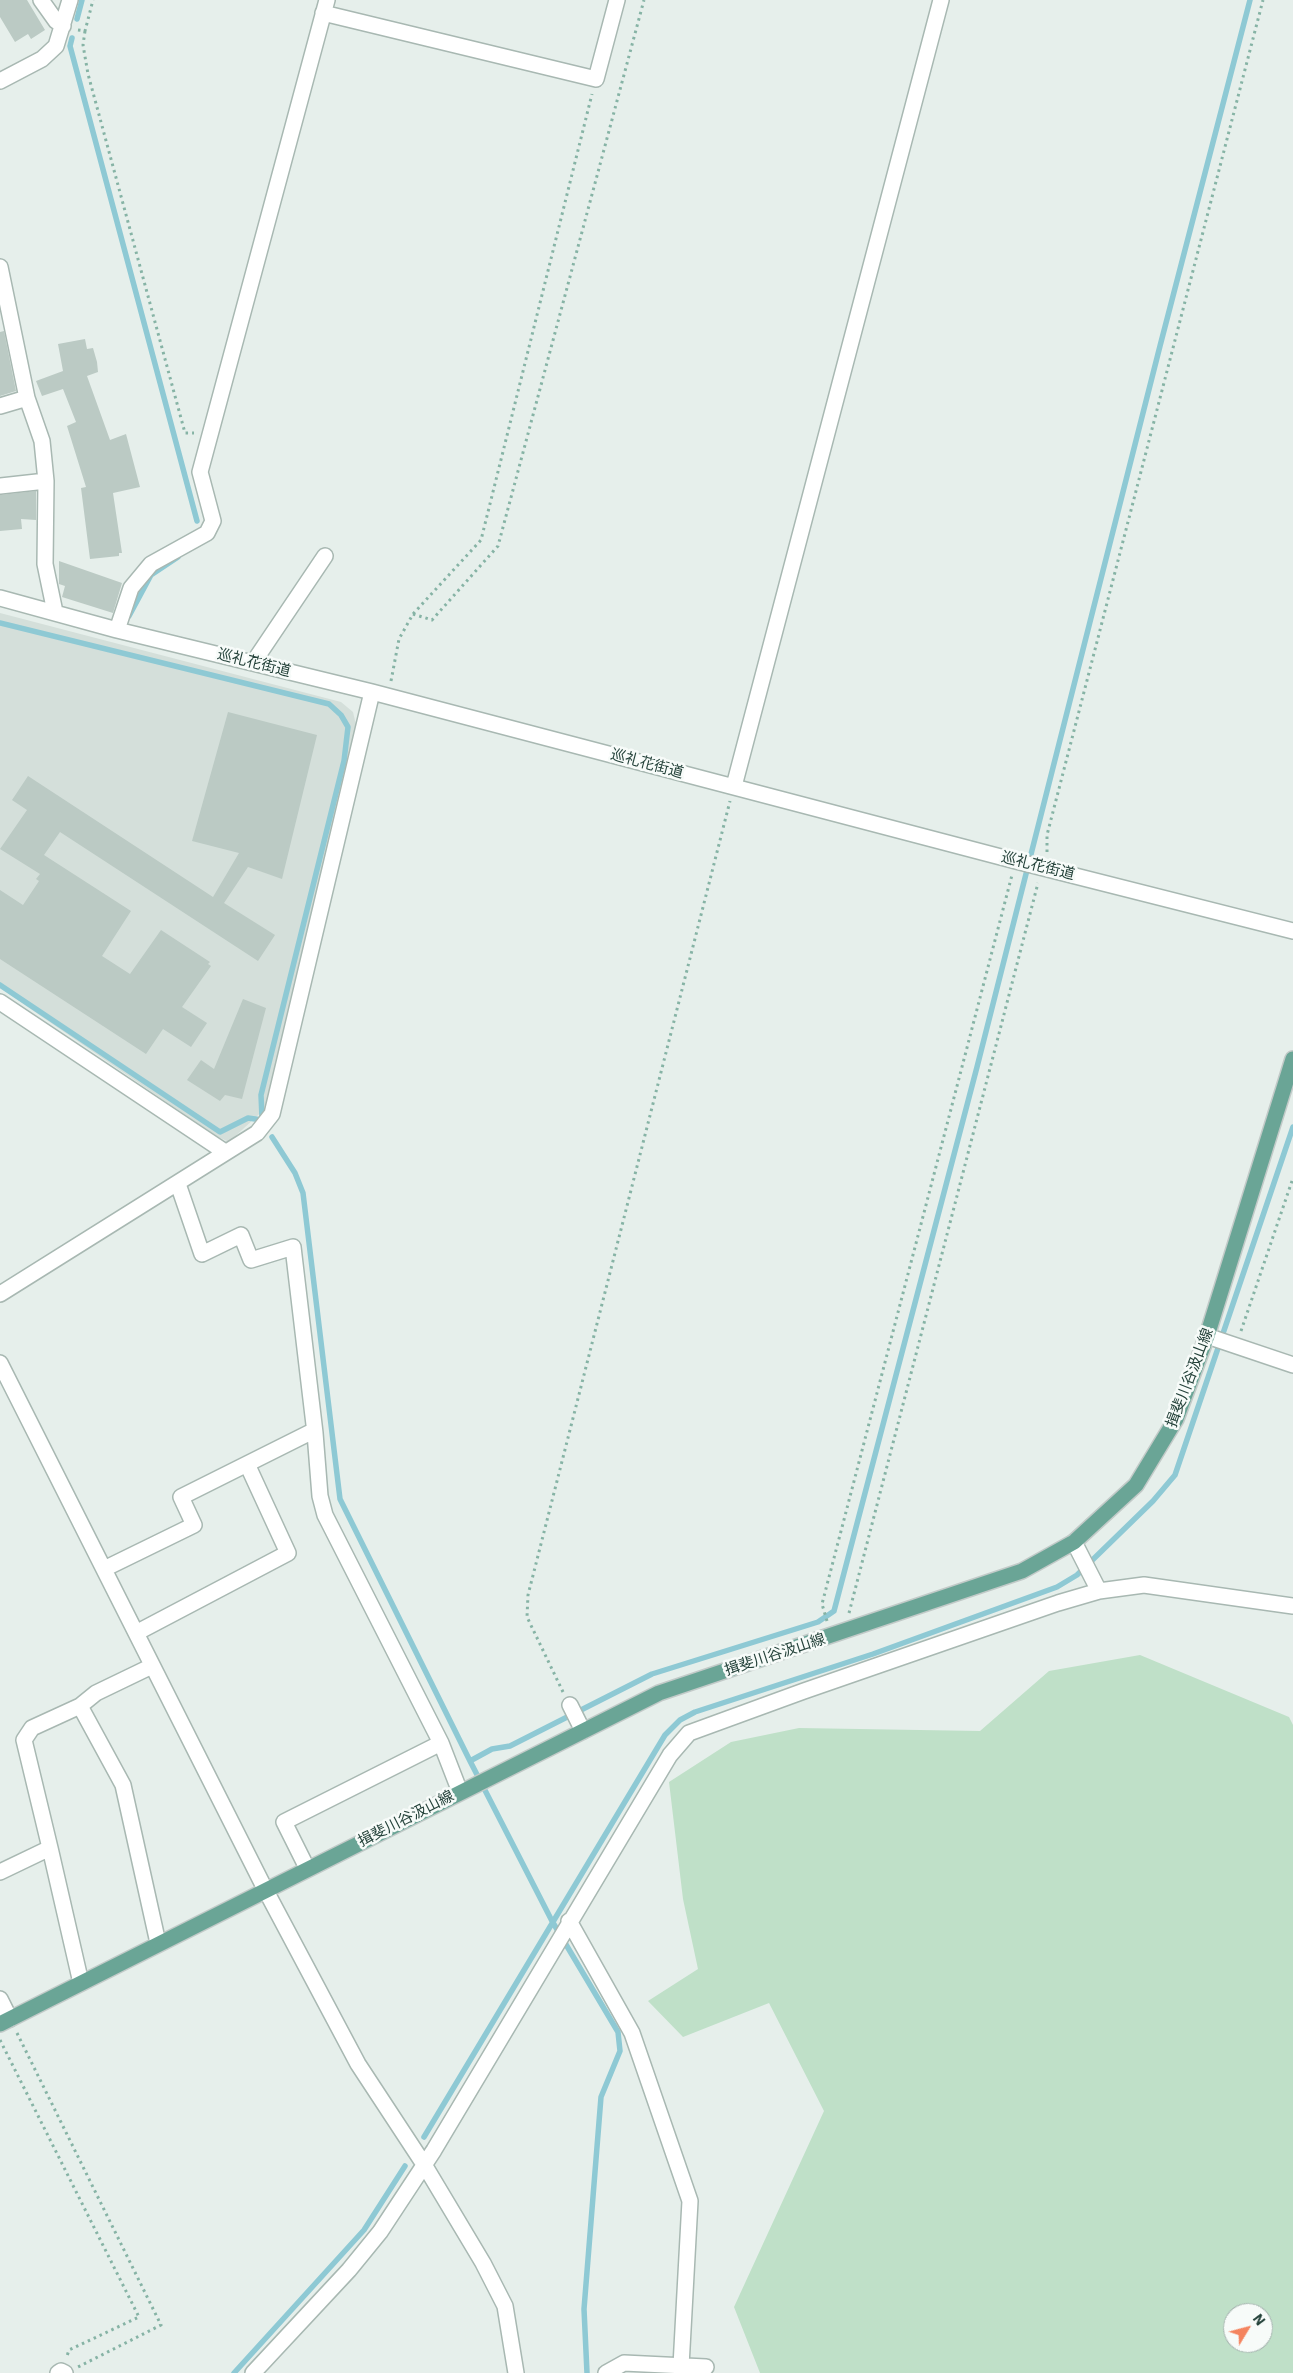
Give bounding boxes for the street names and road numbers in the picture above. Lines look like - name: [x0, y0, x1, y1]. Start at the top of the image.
- street label: 巡礼花街道: [215, 645, 293, 681]
- street label: 巡礼花街道: [608, 746, 686, 782]
- street label: 巡礼花街道: [999, 848, 1077, 884]
- street label: 揖斐川谷汲山線: [1163, 1326, 1217, 1430]
- street label: 揖斐川谷汲山線: [722, 1630, 828, 1680]
- street label: 揖斐川谷汲山線: [355, 1787, 457, 1851]

